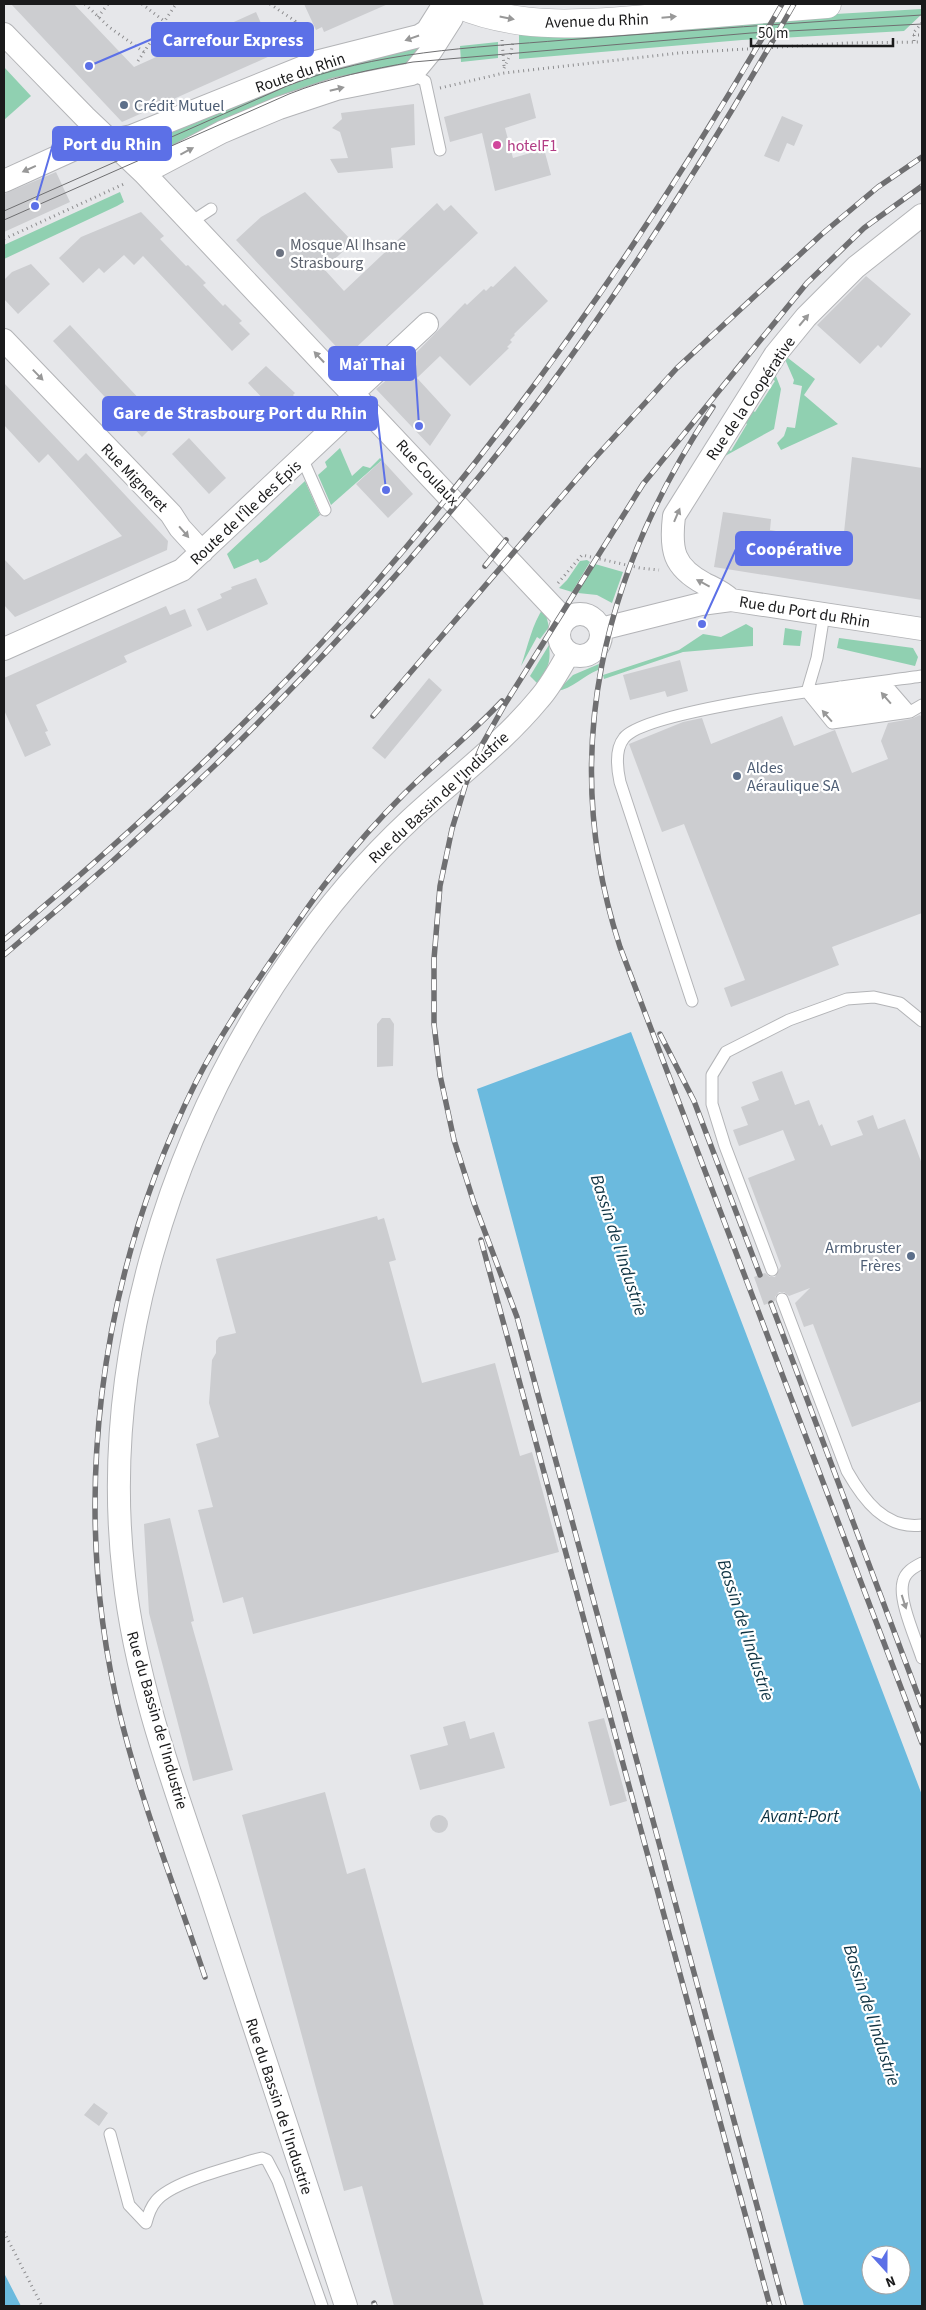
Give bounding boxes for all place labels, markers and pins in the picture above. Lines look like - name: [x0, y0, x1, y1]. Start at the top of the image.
- callout: Carrefour Express: [152, 23, 313, 56]
- place label: Crédit Mutuel: [134, 95, 224, 117]
- marker: Crédit Mutuel: [118, 99, 130, 111]
- callout: Port du Rhin: [53, 127, 171, 160]
- place label: hotelF1: [507, 135, 557, 157]
- marker: hotelF1: [491, 139, 503, 151]
- place label: Mosque Al Ihsane Strasbourg: [290, 234, 406, 274]
- marker: Mosque Al Ihsane Strasbourg: [274, 247, 286, 259]
- callout: Maï Thai: [329, 347, 415, 380]
- callout: Gare de Strasbourg Port du Rhin: [103, 397, 377, 430]
- callout: Coopérative: [736, 532, 852, 565]
- place label: Aldes Aéraulique SA: [747, 757, 840, 797]
- marker: Aldes Aéraulique SA: [731, 770, 743, 782]
- place label: Armbruster Frères: [825, 1237, 901, 1277]
- marker: Armbruster Frères: [905, 1250, 917, 1262]

